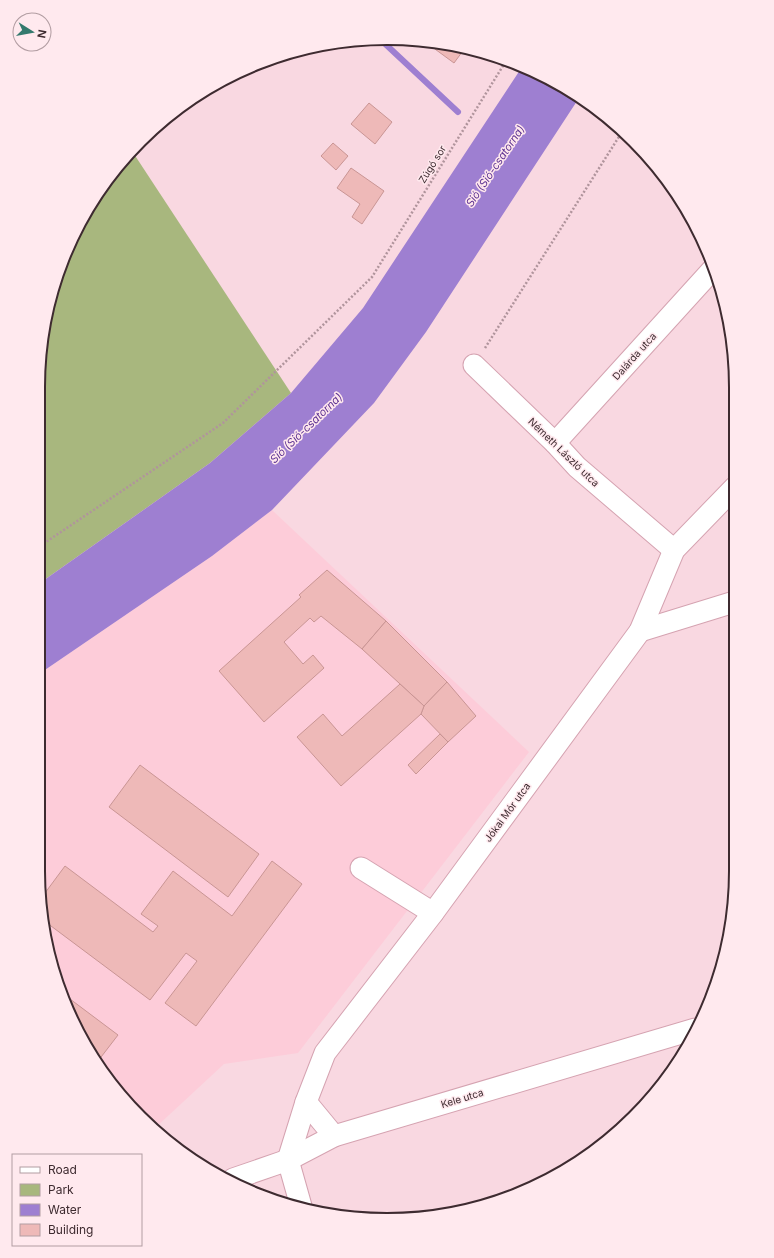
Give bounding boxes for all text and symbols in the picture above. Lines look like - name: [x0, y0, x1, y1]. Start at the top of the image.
- north arrow: [12, 12, 52, 52]
- text: N: [34, 28, 49, 39]
- water label: Sió (Sió-csatorna): [463, 123, 527, 209]
- street label: Zúgó sor: [416, 143, 448, 185]
- street label: Dalárda utca: [610, 330, 658, 382]
- water label: Sió (Sió-csatorna): [267, 390, 345, 466]
- street label: Németh László utca: [526, 415, 602, 489]
- street label: Jókai Mór utca: [482, 780, 532, 844]
- street label: Kele utca: [439, 1086, 485, 1110]
- legend: [12, 1154, 142, 1246]
- text: Road: [48, 1162, 77, 1177]
- text: Park: [48, 1182, 74, 1197]
- text: Water: [48, 1202, 82, 1217]
- text: Building: [48, 1222, 93, 1237]

